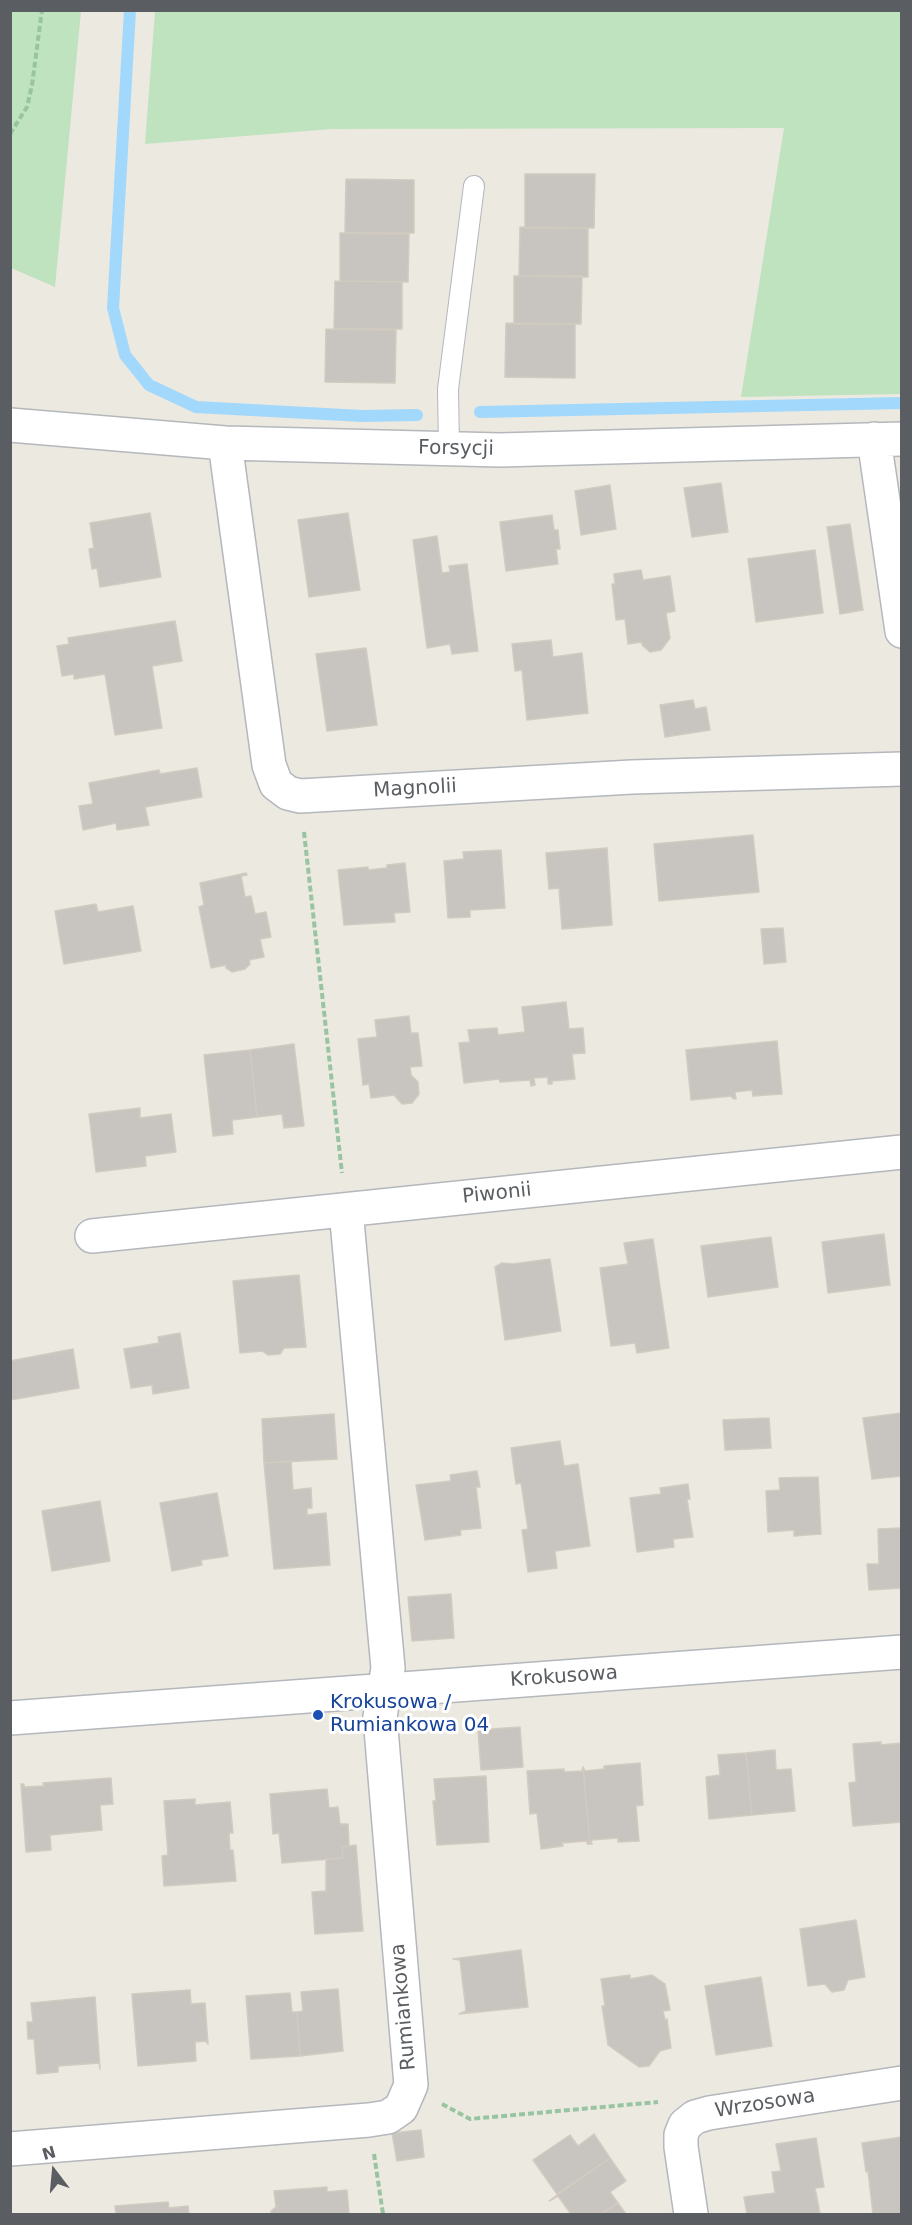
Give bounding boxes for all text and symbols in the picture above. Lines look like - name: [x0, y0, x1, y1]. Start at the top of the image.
- street label: Forsycji: [418, 436, 494, 462]
- street label: Magnolii: [373, 775, 457, 803]
- street label: Piwonii: [461, 1178, 533, 1210]
- street label: Krokusowa: [509, 1661, 619, 1693]
- place label: Krokusowa / Rumiankowa 04: [330, 1691, 489, 1738]
- marker: Krokusowa / Rumiankowa 04: [311, 1708, 325, 1722]
- street label: Rumiankowa: [386, 1943, 422, 2071]
- street label: Wrzosowa: [713, 2084, 817, 2124]
- north arrow: [24, 2141, 84, 2201]
- text: N: [40, 2142, 58, 2164]

